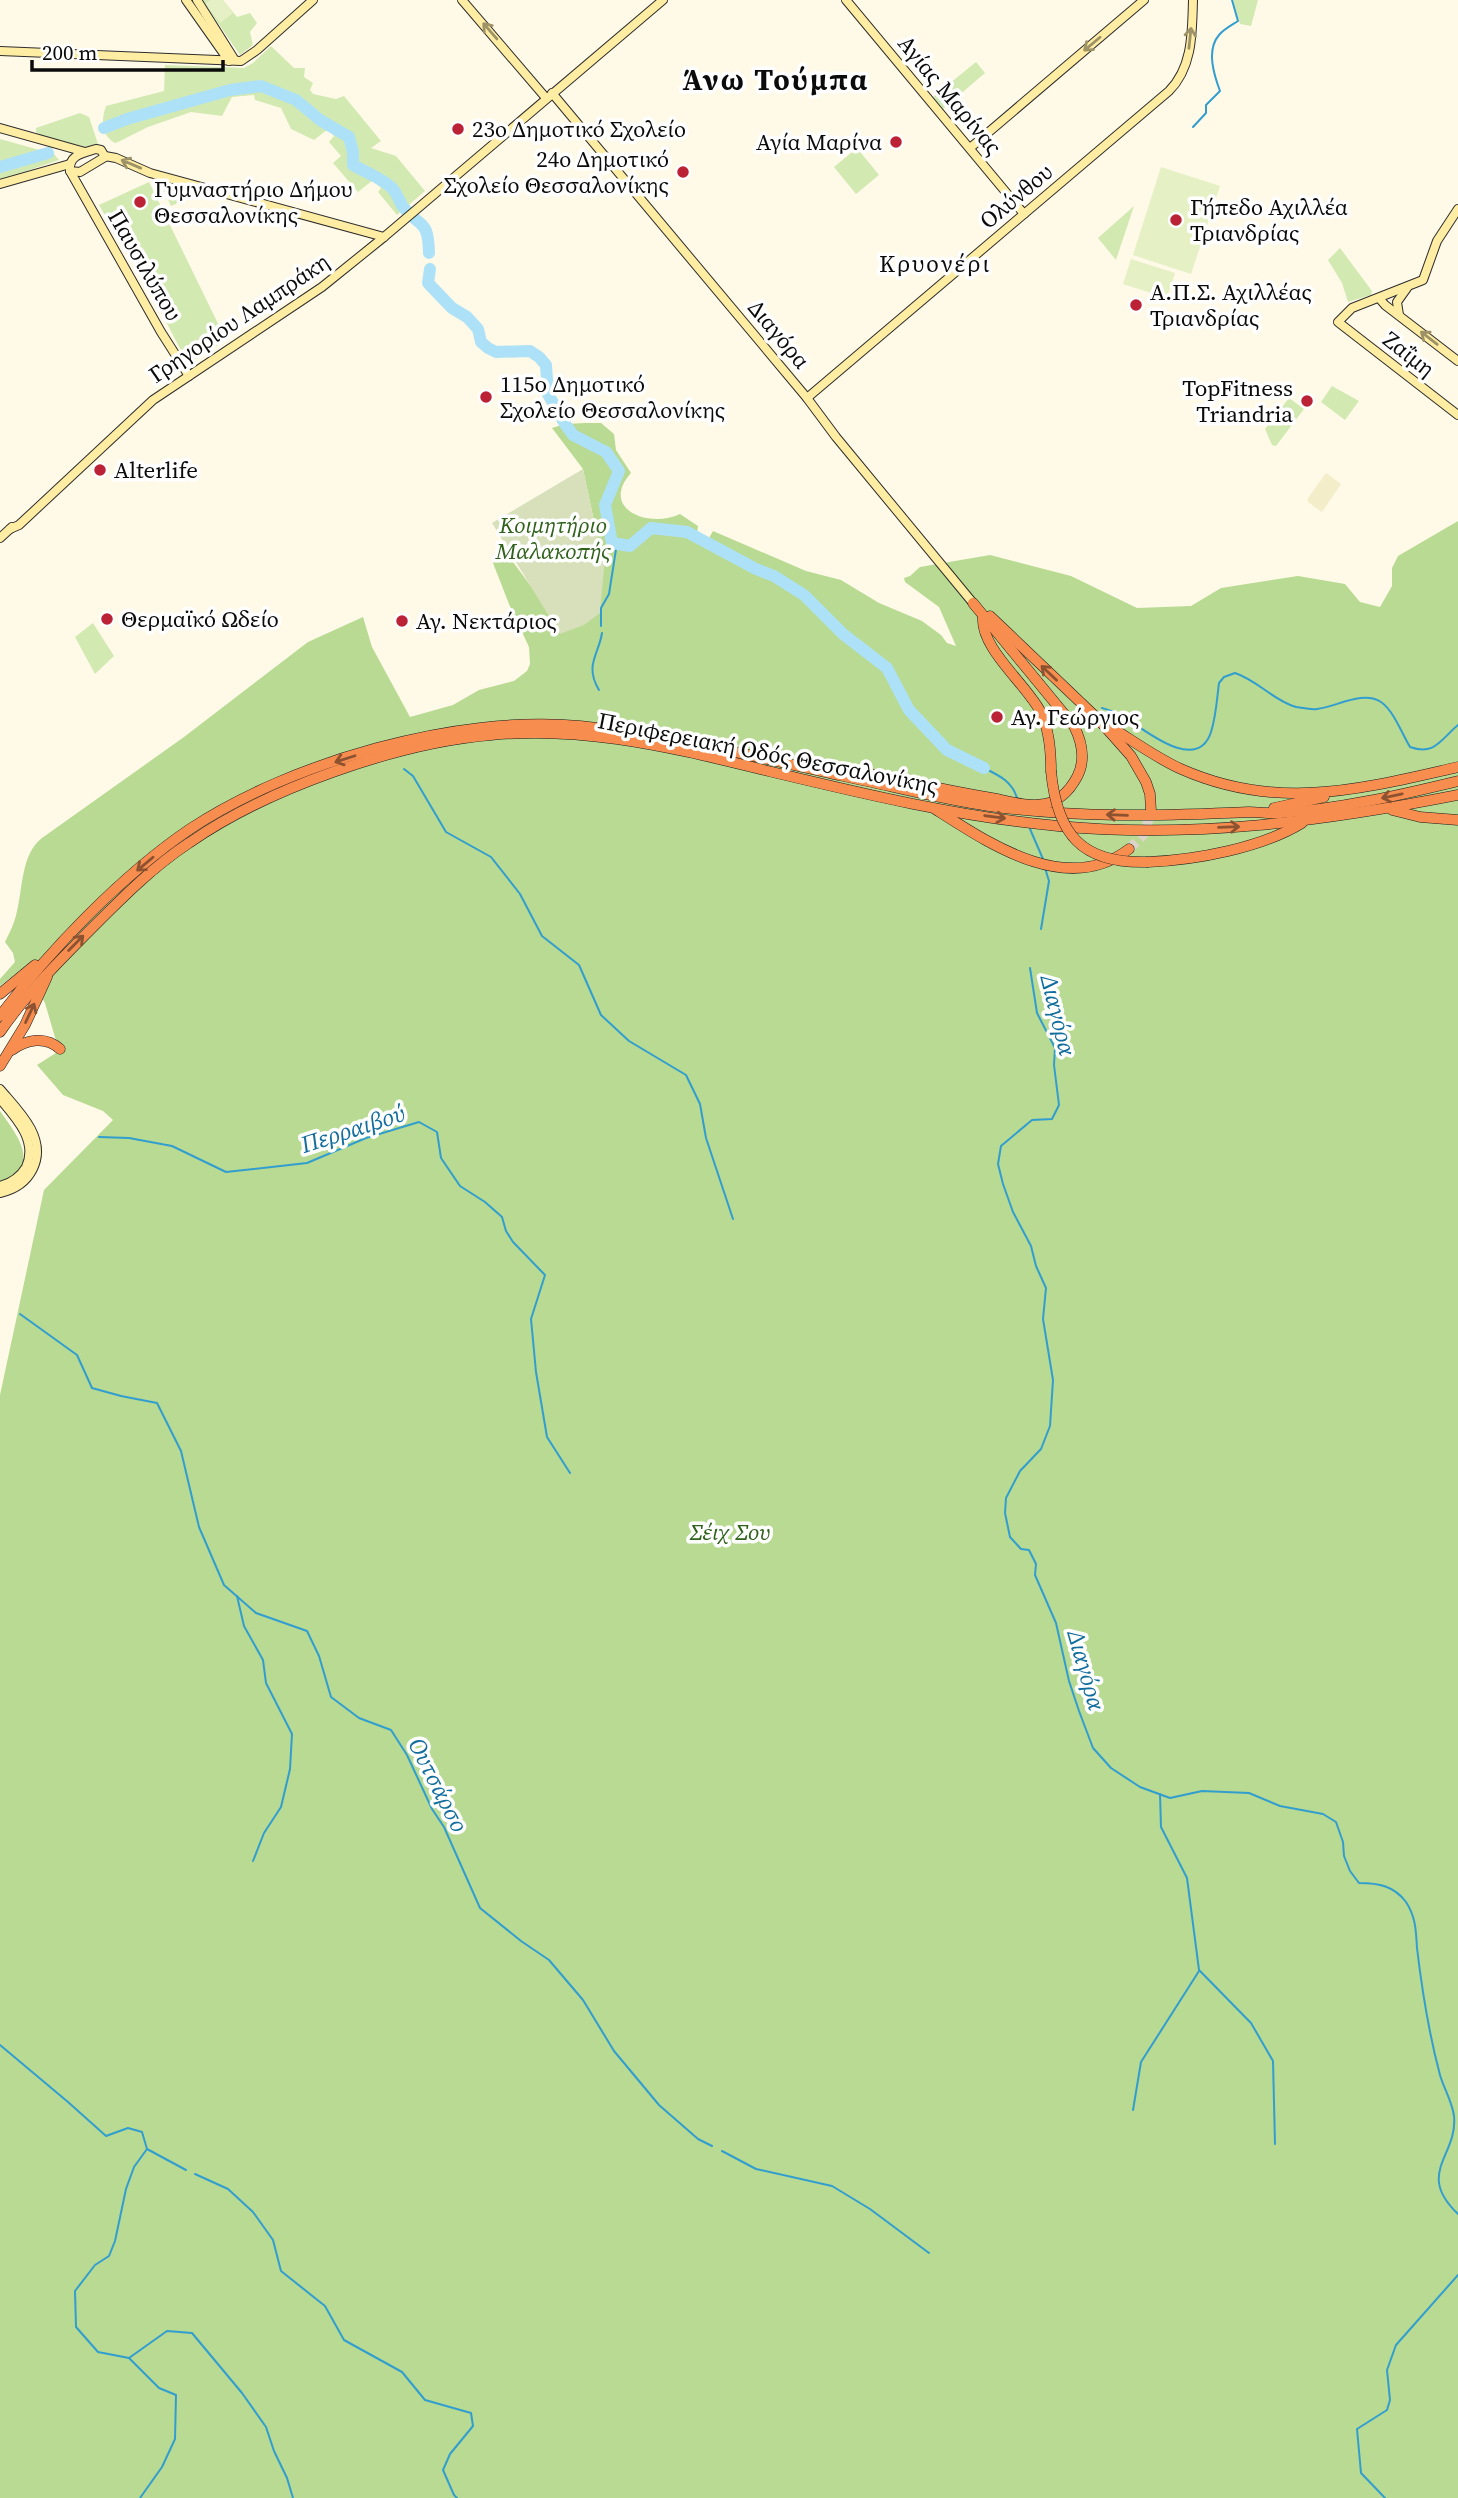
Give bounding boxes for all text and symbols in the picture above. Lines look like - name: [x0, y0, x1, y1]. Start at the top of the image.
- one-way arrow: [482, 23, 498, 41]
- scale bar: [32, 28, 222, 72]
- street label: Αγίας Μαρίνας: [891, 28, 1009, 162]
- one-way arrow: [1184, 28, 1197, 50]
- one-way arrow: [1083, 36, 1101, 52]
- text: 200 m: [42, 38, 97, 67]
- district label: Άνω Τούμπα: [683, 59, 869, 100]
- place label: 23ο Δημοτικό Σχολείο: [472, 113, 686, 145]
- marker: 23ο Δημοτικό Σχολείο: [450, 121, 466, 137]
- place label: Αγία Μαρίνα: [756, 126, 882, 158]
- marker: Αγία Μαρίνα: [888, 134, 904, 150]
- place label: 24ο Δημοτικό Σχολείο Θεσσαλονίκης: [444, 143, 669, 201]
- street label: Ολύνθου: [973, 156, 1059, 236]
- one-way arrow: [120, 157, 142, 170]
- marker: 24ο Δημοτικό Σχολείο Θεσσαλονίκης: [675, 164, 691, 180]
- place label: Γυμναστήριο Δήμου Θεσσαλονίκης: [154, 173, 353, 231]
- place label: Γήπεδο Αχιλλέα Τριανδρίας: [1190, 191, 1348, 249]
- marker: Γυμναστήριο Δήμου Θεσσαλονίκης: [132, 194, 148, 210]
- street label: Παυσιλύπου: [100, 204, 190, 326]
- marker: Γήπεδο Αχιλλέα Τριανδρίας: [1168, 212, 1184, 228]
- street label: Γρηγορίου Λαμπράκη: [142, 246, 336, 390]
- district label: Κρυονέρι: [879, 247, 991, 280]
- place label: Α.Π.Σ. Αχιλλέας Τριανδρίας: [1150, 276, 1312, 334]
- street label: Διαγόρα: [741, 293, 817, 376]
- marker: Α.Π.Σ. Αχιλλέας Τριανδρίας: [1128, 297, 1144, 313]
- street label: Ζαΐμη: [1376, 324, 1442, 384]
- one-way arrow: [1420, 330, 1438, 346]
- place label: 115o Δημοτικό Σχολείο Θεσσαλονίκης: [500, 368, 725, 426]
- place label: TopFitness Triandria: [1182, 372, 1293, 430]
- marker: 115o Δημοτικό Σχολείο Θεσσαλονίκης: [478, 389, 494, 405]
- marker: TopFitness Triandria: [1299, 393, 1315, 409]
- place label: Alterlife: [114, 454, 198, 486]
- marker: Alterlife: [92, 462, 108, 478]
- park label: Κοιμητήριο Μαλακοπής: [495, 509, 611, 567]
- place label: Θερμαϊκό Ωδείο: [121, 603, 279, 635]
- place label: Αγ. Νεκτάριος: [416, 605, 557, 637]
- marker: Θερμαϊκό Ωδείο: [99, 611, 115, 627]
- marker: Αγ. Νεκτάριος: [394, 613, 410, 629]
- one-way arrow: [1041, 665, 1058, 682]
- place label: Αγ. Γεώργιος: [1011, 701, 1139, 733]
- street label: Περιφερειακή Οδός Θεσσαλονίκης: [595, 704, 941, 802]
- marker: Αγ. Γεώργιος: [989, 709, 1005, 725]
- one-way arrow: [334, 753, 356, 766]
- one-way arrow: [1381, 790, 1404, 804]
- one-way arrow: [1105, 808, 1128, 821]
- one-way arrow: [983, 811, 1006, 824]
- one-way arrow: [1217, 821, 1240, 834]
- one-way arrow: [137, 856, 155, 872]
- one-way arrow: [68, 935, 85, 952]
- water label: Διαγόρα: [1032, 970, 1085, 1060]
- one-way arrow: [24, 1003, 38, 1024]
- water label: Περραιβού: [295, 1096, 409, 1161]
- park label: Σέιχ Σου: [689, 1516, 771, 1548]
- water label: Διαγόρα: [1059, 1625, 1114, 1715]
- water label: Ουτσάρσο: [401, 1732, 476, 1838]

